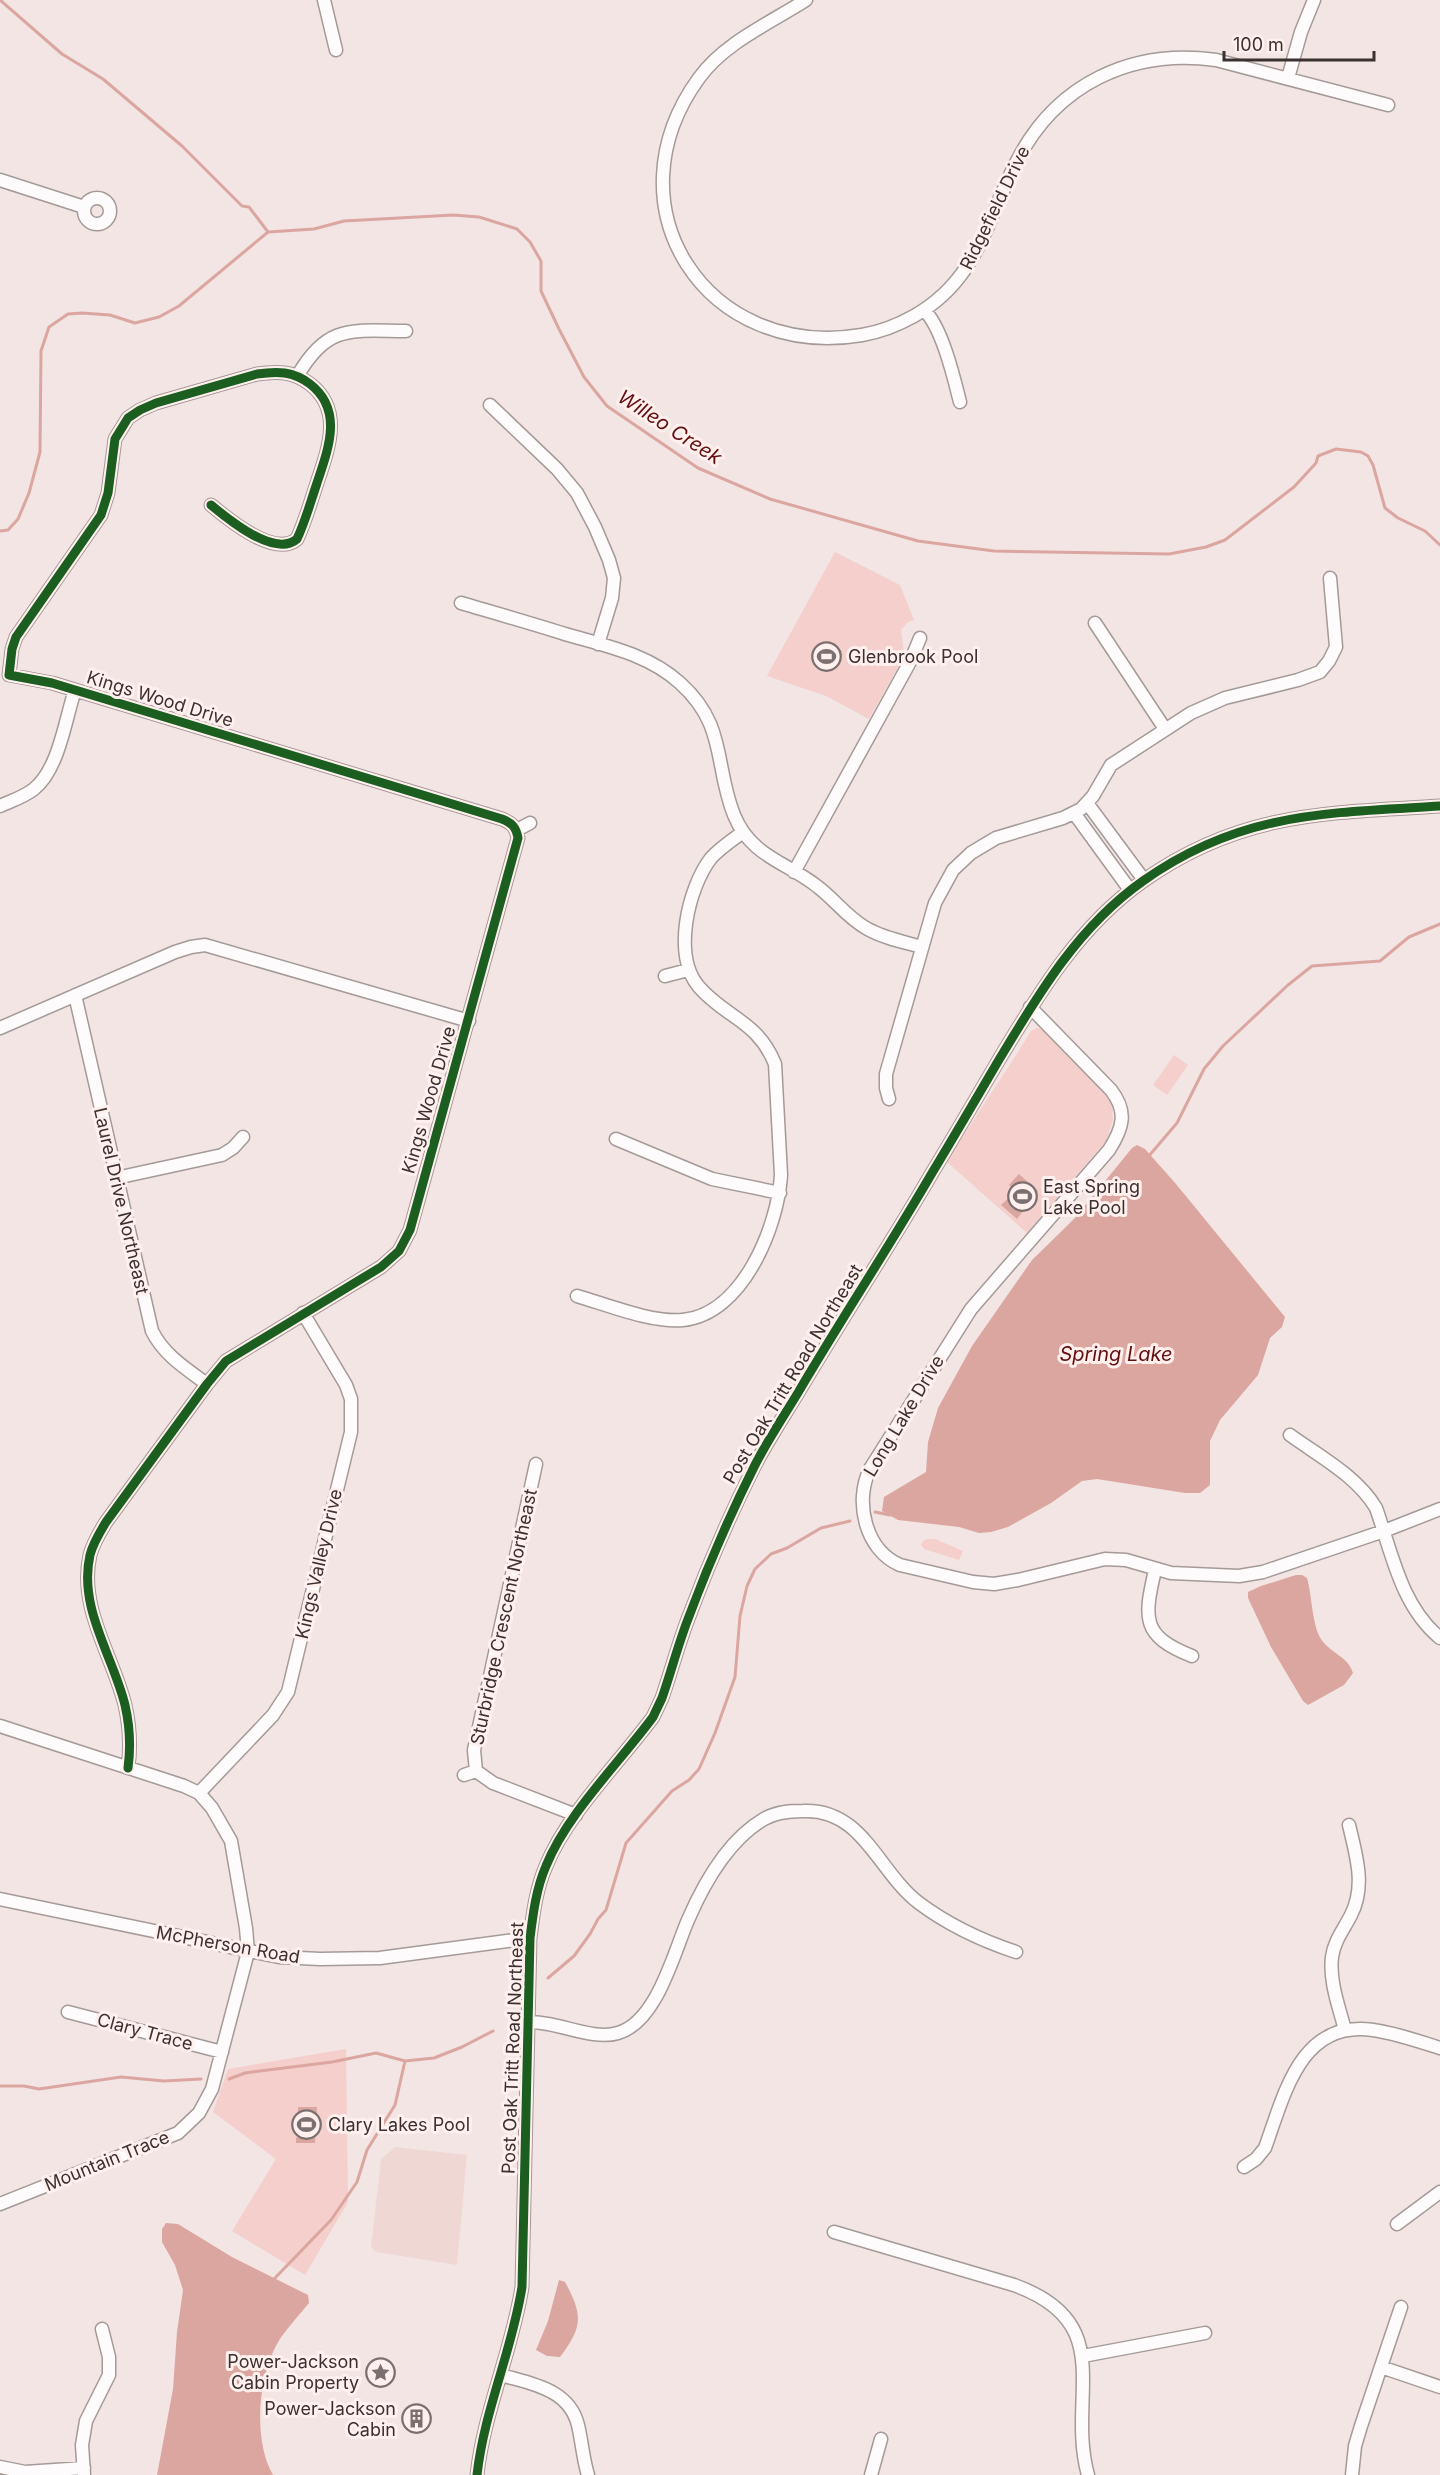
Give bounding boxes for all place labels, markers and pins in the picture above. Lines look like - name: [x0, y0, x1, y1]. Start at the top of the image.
- sports icon: Glenbrook Pool: [811, 641, 843, 673]
- place label: Glenbrook Pool: [848, 646, 978, 667]
- place label: East Spring Lake Pool: [1043, 1176, 1140, 1218]
- sports icon: East Spring Lake Pool: [1006, 1181, 1038, 1213]
- sports icon: Clary Lakes Pool: [291, 2109, 323, 2141]
- place label: Clary Lakes Pool: [328, 2114, 470, 2135]
- place label: Power-Jackson Cabin Property: [227, 2351, 359, 2393]
- place icon: Power-Jackson Cabin Property: [364, 2356, 396, 2388]
- place label: Power-Jackson Cabin: [264, 2398, 396, 2440]
- building icon: Power-Jackson Cabin: [401, 2403, 433, 2435]

